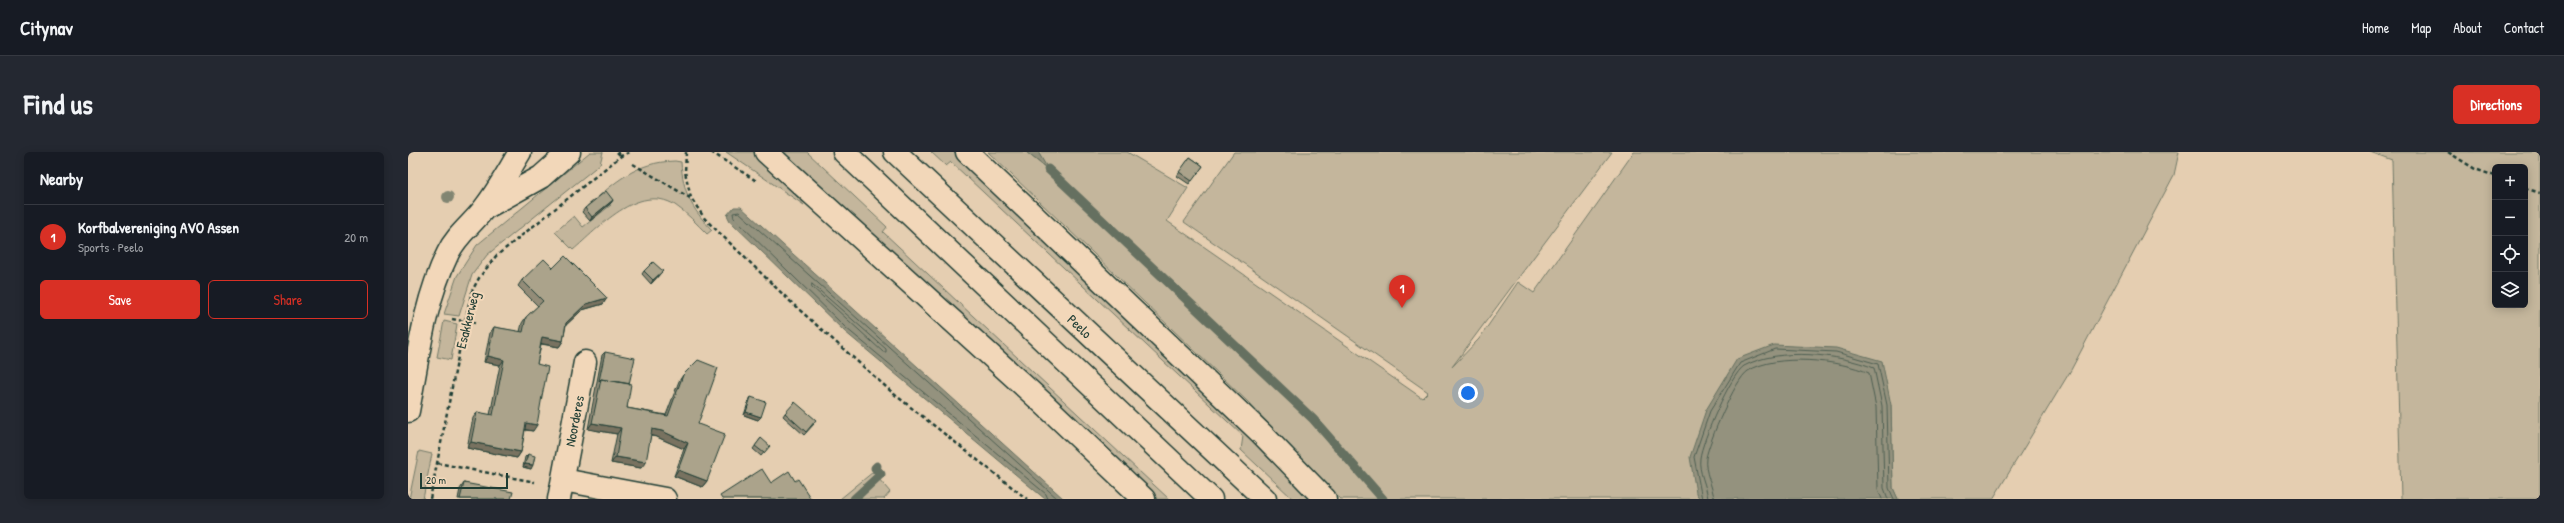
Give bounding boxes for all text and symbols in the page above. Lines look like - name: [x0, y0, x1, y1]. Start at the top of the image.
- text: Citynav: [20, 15, 73, 41]
- text: Home: [2362, 18, 2389, 37]
- text: Map: [2411, 18, 2431, 37]
- text: About: [2453, 18, 2482, 37]
- text: Contact: [2504, 18, 2544, 37]
- text: Find us: [24, 85, 93, 123]
- button: Directions: [2453, 85, 2540, 124]
- map controls: [2492, 164, 2528, 308]
- button: +: [2492, 164, 2528, 200]
- text: Nearby: [40, 167, 83, 190]
- button: −: [2492, 200, 2528, 236]
- text: Korfbalvereniging AVO Assen: [78, 217, 239, 238]
- text: 1: [51, 228, 55, 246]
- text: 20 m: [344, 228, 368, 246]
- button: locate: [2492, 236, 2528, 272]
- text: Sports · Peelo: [78, 238, 143, 256]
- button: layers: [2492, 272, 2528, 308]
- pin: 1: [1389, 275, 1415, 308]
- button: Save: [40, 280, 200, 319]
- button: Share: [208, 280, 368, 319]
- street label: Esakkerweg: [451, 290, 484, 351]
- street label: Peelo: [1064, 310, 1097, 342]
- your location: [1458, 383, 1478, 403]
- street label: Noorderes: [560, 394, 588, 448]
- scale bar: [420, 471, 508, 490]
- text: 20 m: [426, 473, 446, 487]

